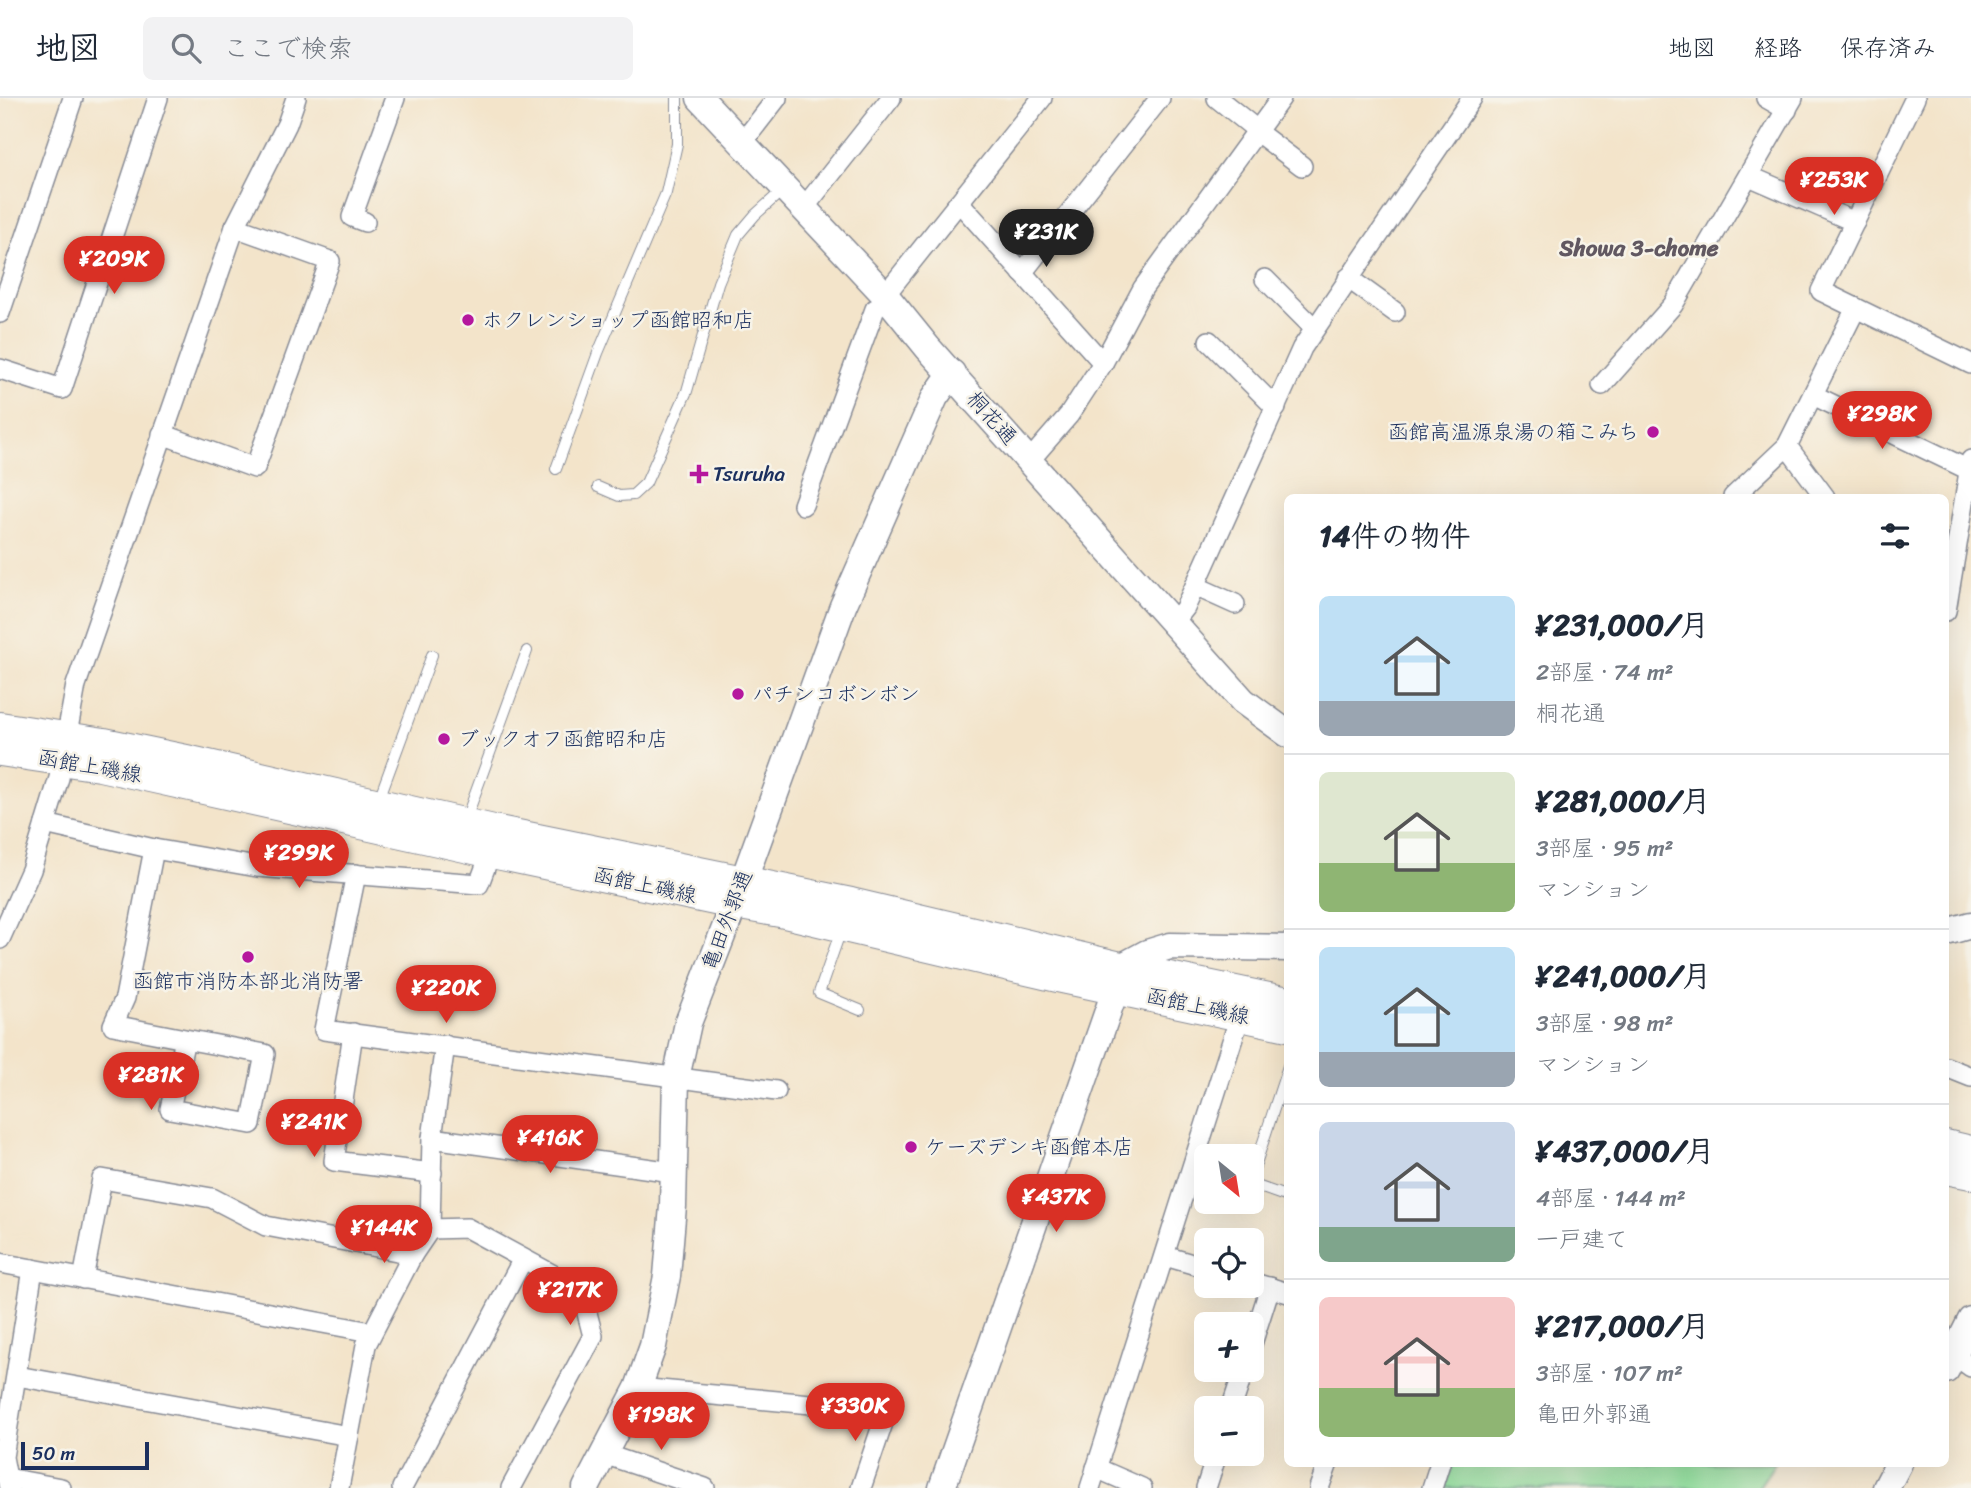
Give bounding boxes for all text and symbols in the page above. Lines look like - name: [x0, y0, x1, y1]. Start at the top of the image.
- search box: [143, 17, 633, 80]
- text: 地図: [35, 19, 101, 77]
- text: ここで検索: [223, 25, 353, 71]
- text: 地図: [1668, 27, 1716, 69]
- text: 経路: [1754, 27, 1802, 69]
- text: 保存済み: [1840, 27, 1936, 69]
- icon: search: [167, 29, 205, 67]
- pin: ¥253K: [1785, 158, 1883, 217]
- text: ¥253K: [1801, 159, 1867, 200]
- pin: ¥231K: [997, 209, 1095, 269]
- text: ¥231K: [1015, 211, 1077, 252]
- district label: Showa 3-chome: [1558, 228, 1719, 269]
- pin: ¥209K: [65, 236, 163, 296]
- text: ¥209K: [80, 238, 148, 279]
- place label: ホクレンショップ函館昭和店: [482, 301, 754, 339]
- marker: ホクレンショップ函館昭和店: [460, 312, 476, 328]
- street label: 桐花通: [957, 382, 1027, 454]
- pin: ¥298K: [1833, 392, 1931, 451]
- text: ¥298K: [1848, 393, 1916, 434]
- place label: 函館高温源泉湯の箱こみち: [1388, 413, 1639, 451]
- marker: 函館高温源泉湯の箱こみち: [1645, 424, 1661, 440]
- place label: Tsuruha: [713, 455, 786, 493]
- marker: Tsuruha: [691, 466, 707, 482]
- text: 14件の物件: [1319, 509, 1471, 563]
- icon: filters: [1876, 517, 1914, 555]
- text: ¥231,000/月: [1536, 598, 1709, 652]
- icon: home: [1375, 624, 1459, 708]
- text: 2部屋 · 74 m²: [1536, 652, 1674, 693]
- place label: パチンコボンボン: [752, 675, 920, 713]
- marker: パチンコボンボン: [730, 686, 746, 702]
- text: 桐花通: [1536, 693, 1605, 734]
- place label: ブックオフ函館昭和店: [458, 720, 668, 758]
- marker: ブックオフ函館昭和店: [436, 731, 452, 747]
- street label: 函館上磯線: [35, 738, 145, 794]
- text: ¥281,000/月: [1536, 774, 1711, 828]
- icon: home: [1375, 800, 1459, 884]
- text: 3部屋 · 95 m²: [1536, 828, 1674, 869]
- pin: ¥299K: [250, 830, 348, 890]
- text: ¥299K: [265, 832, 333, 873]
- street label: 函館上磯線: [590, 855, 700, 915]
- street label: 亀田外郭通: [690, 864, 764, 976]
- text: マンション: [1536, 869, 1650, 910]
- marker: 函館市消防本部北消防署: [240, 949, 256, 965]
- text: ¥241,000/月: [1536, 949, 1711, 1003]
- place label: 函館市消防本部北消防署: [133, 962, 364, 1000]
- pin: ¥220K: [397, 965, 495, 1025]
- text: ¥220K: [412, 967, 480, 1008]
- icon: home: [1375, 975, 1459, 1059]
- street label: 函館上磯線: [1143, 976, 1253, 1036]
- text: 3部屋 · 98 m²: [1536, 1003, 1673, 1044]
- text: マンション: [1536, 1044, 1650, 1085]
- pin: ¥281K: [102, 1052, 200, 1112]
- text: ¥281K: [119, 1054, 183, 1095]
- pin: ¥241K: [265, 1100, 363, 1159]
- text: ¥241K: [282, 1101, 346, 1142]
- pin: ¥416K: [501, 1116, 599, 1175]
- text: ¥416K: [518, 1117, 582, 1158]
- text: ¥437,000/月: [1536, 1124, 1715, 1178]
- place label: ケーズデンキ函館本店: [925, 1128, 1133, 1166]
- marker: ケーズデンキ函館本店: [903, 1139, 919, 1155]
- north arrow: [1194, 1144, 1264, 1214]
- map controls: [1194, 1144, 1264, 1466]
- icon: home: [1375, 1150, 1459, 1234]
- pin: ¥437K: [1007, 1174, 1105, 1234]
- text: ¥437K: [1023, 1176, 1089, 1217]
- text: 4部屋 · 144 m²: [1536, 1178, 1686, 1219]
- pin: ¥144K: [335, 1206, 433, 1265]
- text: ¥144K: [351, 1207, 417, 1248]
- text: 一戸建て: [1536, 1219, 1628, 1260]
- button: locate: [1194, 1228, 1264, 1298]
- pin: ¥217K: [521, 1268, 619, 1327]
- text: ¥217K: [538, 1269, 602, 1310]
- text: ¥217,000/月: [1536, 1299, 1710, 1353]
- button: +: [1194, 1312, 1264, 1382]
- icon: home: [1375, 1325, 1459, 1409]
- text: 3部屋 · 107 m²: [1536, 1353, 1683, 1394]
- pin: ¥330K: [806, 1384, 904, 1443]
- text: ¥330K: [822, 1385, 888, 1426]
- pin: ¥198K: [612, 1392, 710, 1452]
- text: ¥198K: [629, 1394, 693, 1435]
- text: 亀田外郭通: [1536, 1394, 1651, 1435]
- button: −: [1194, 1396, 1264, 1466]
- text: 50 m: [32, 1437, 75, 1470]
- scale bar: [21, 1439, 149, 1471]

